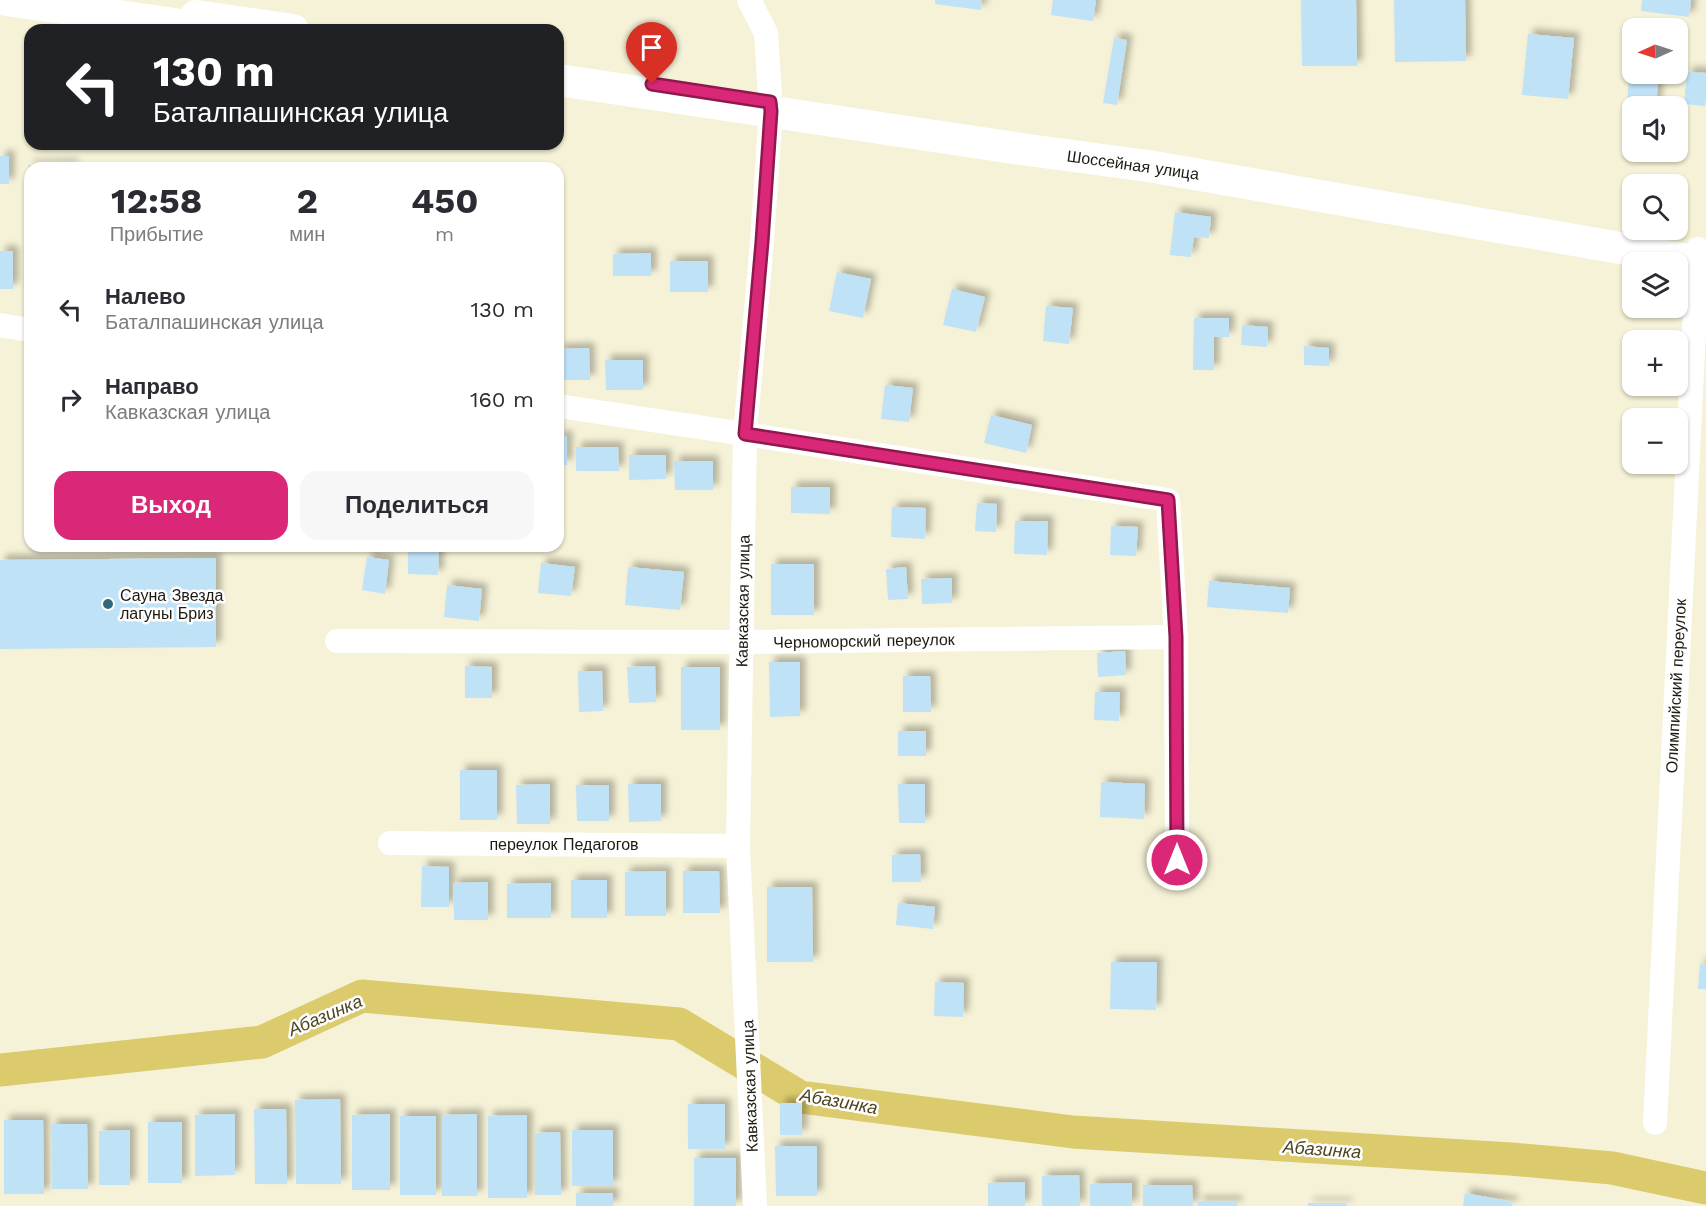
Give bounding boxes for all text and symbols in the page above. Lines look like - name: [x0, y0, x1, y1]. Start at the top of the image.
- north arrow: [1622, 18, 1688, 84]
- map controls: [1622, 18, 1688, 474]
- pin: [626, 22, 677, 84]
- icon: arrive: [635, 31, 668, 64]
- text: 130 m: [153, 47, 275, 96]
- icon: left: [54, 48, 132, 126]
- button: sound: [1622, 96, 1688, 162]
- text: Баталпашинская улица: [153, 97, 448, 129]
- street label: Шоссейная улица: [1066, 146, 1200, 184]
- button: search: [1622, 174, 1688, 240]
- text: 12:58: [111, 180, 202, 222]
- text: 2: [297, 180, 318, 222]
- text: 450: [411, 180, 478, 222]
- text: Прибытие: [110, 222, 204, 246]
- text: мин: [289, 222, 325, 246]
- text: m: [435, 222, 454, 246]
- button: layers: [1622, 252, 1688, 318]
- text: Налево: [105, 284, 186, 309]
- icon: left: [54, 293, 87, 326]
- text: 130 m: [470, 297, 534, 322]
- text: Баталпашинская улица: [105, 310, 324, 334]
- button: +: [1622, 330, 1688, 396]
- text: Направо: [105, 374, 199, 399]
- icon: right: [54, 383, 87, 416]
- text: 160 m: [470, 387, 534, 412]
- text: Кавказская улица: [105, 400, 270, 424]
- button: −: [1622, 408, 1688, 474]
- button: Выход: [54, 471, 288, 540]
- button: Поделиться: [300, 471, 534, 540]
- street label: Кавказская улица: [732, 535, 754, 667]
- place label: Сауна Звезда лагуны Бриз: [120, 586, 223, 623]
- marker: Сауна Звезда лагуны Бриз: [101, 597, 115, 611]
- street label: Олимпийский переулок: [1662, 597, 1690, 774]
- street label: Черноморский переулок: [773, 630, 956, 652]
- position arrow: [1145, 828, 1209, 892]
- street label: переулок Педагогов: [489, 835, 639, 854]
- water label: Абазинка: [284, 990, 365, 1040]
- street label: Кавказская улица: [738, 1019, 762, 1152]
- water label: Абазинка: [798, 1084, 879, 1118]
- water label: Абазинка: [1281, 1136, 1362, 1162]

